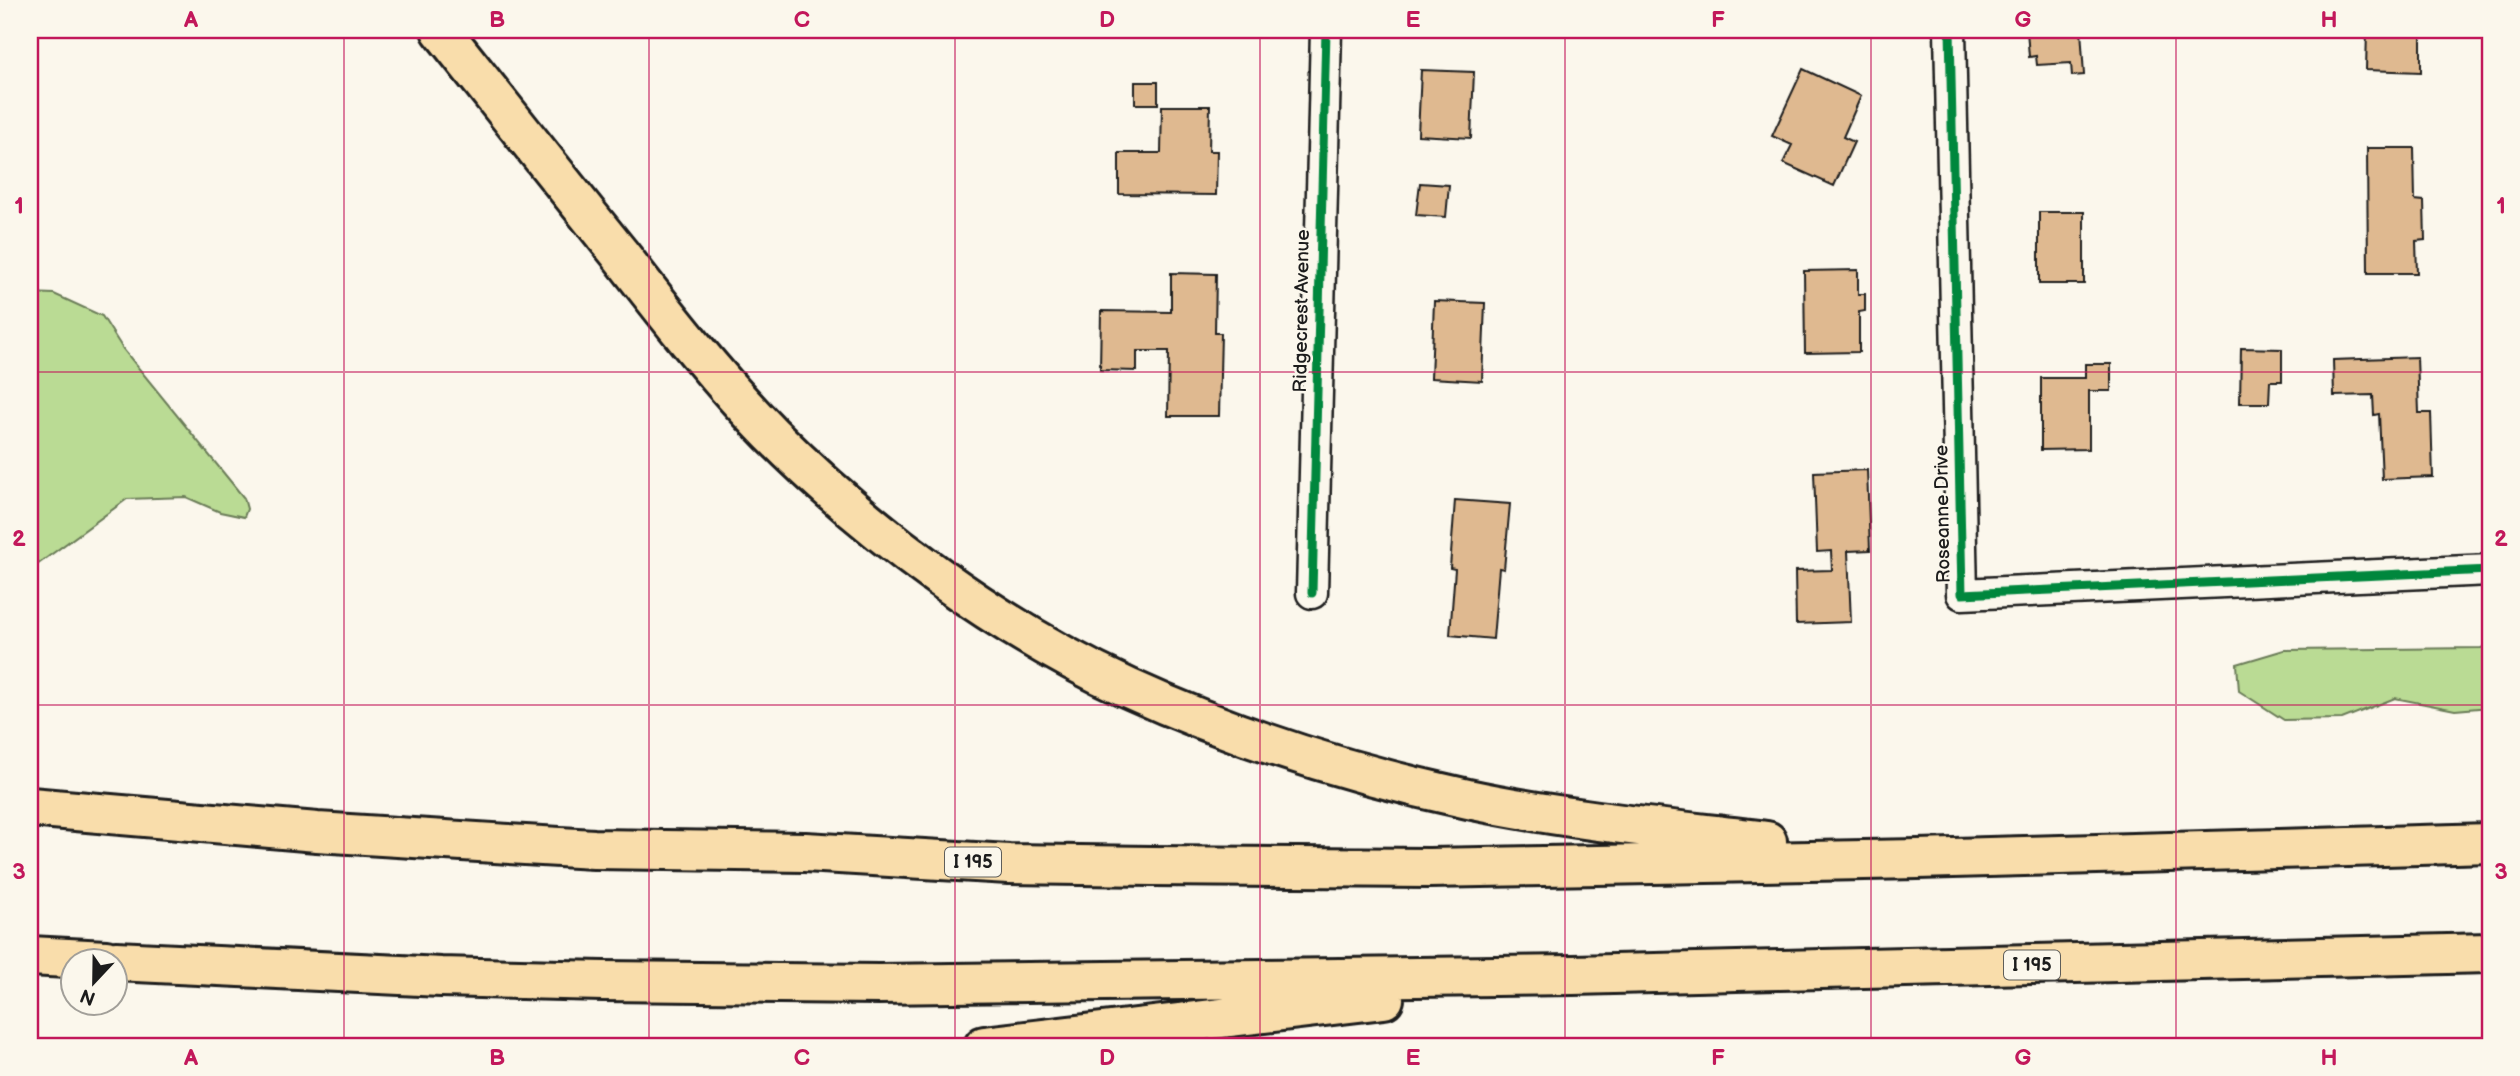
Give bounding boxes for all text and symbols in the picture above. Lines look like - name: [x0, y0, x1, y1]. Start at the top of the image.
- text: A: [183, 6, 199, 34]
- text: B: [489, 6, 505, 34]
- text: C: [794, 6, 810, 34]
- text: D: [1099, 6, 1115, 34]
- text: E: [1406, 6, 1421, 34]
- text: F: [1711, 6, 1725, 34]
- text: G: [2015, 6, 2032, 34]
- text: H: [2320, 6, 2338, 34]
- text: 1: [14, 192, 24, 220]
- text: 1: [2496, 192, 2506, 220]
- street label: Ridgecrest Avenue: [1289, 229, 1315, 393]
- street label: Roseanne Drive: [1930, 445, 1956, 583]
- text: 2: [12, 525, 26, 553]
- text: 2: [2494, 525, 2508, 553]
- road number: I 195: [945, 848, 1001, 876]
- text: 3: [12, 858, 26, 886]
- text: 3: [2494, 858, 2508, 886]
- north arrow: [60, 946, 130, 1016]
- road number: I 195: [2004, 950, 2060, 980]
- text: N: [77, 983, 99, 1010]
- text: A: [183, 1044, 199, 1072]
- text: B: [489, 1044, 505, 1072]
- text: C: [794, 1044, 810, 1072]
- text: D: [1099, 1044, 1115, 1072]
- text: E: [1406, 1044, 1421, 1072]
- text: F: [1711, 1044, 1725, 1072]
- text: G: [2015, 1044, 2032, 1072]
- text: H: [2320, 1044, 2338, 1072]

